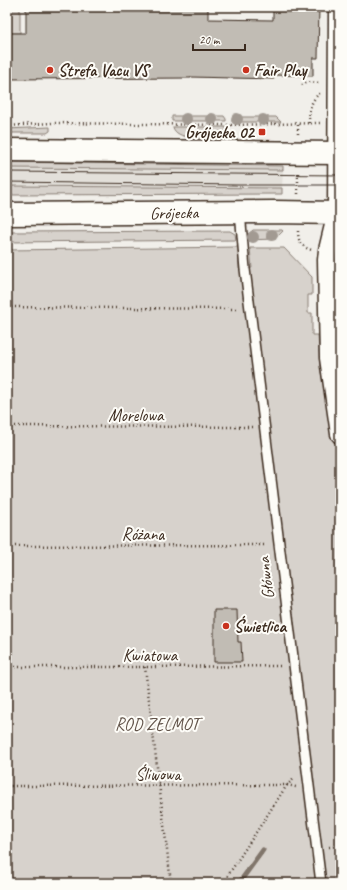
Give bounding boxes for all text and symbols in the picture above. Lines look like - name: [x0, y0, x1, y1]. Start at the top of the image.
- scale bar: [193, 26, 245, 52]
- text: 20 m: [199, 32, 221, 48]
- place label: Strefa Vacu VS: [58, 60, 151, 81]
- place label: Fair Play: [254, 60, 309, 81]
- marker: Strefa Vacu VS: [45, 65, 55, 75]
- marker: Fair Play: [241, 65, 251, 75]
- place label: Grójecka 02: [185, 122, 255, 143]
- marker: Grójecka 02: [257, 127, 267, 137]
- street label: Grójecka: [150, 202, 200, 224]
- street label: Morelowa: [109, 405, 165, 426]
- street label: Różana: [122, 524, 165, 545]
- street label: Główna: [253, 554, 279, 600]
- place label: Świetlica: [234, 615, 287, 637]
- marker: Świetlica: [221, 621, 231, 631]
- street label: Kwiatowa: [123, 645, 179, 666]
- park label: ROD ZELMOT: [115, 714, 203, 735]
- street label: Śliwowa: [136, 763, 182, 785]

